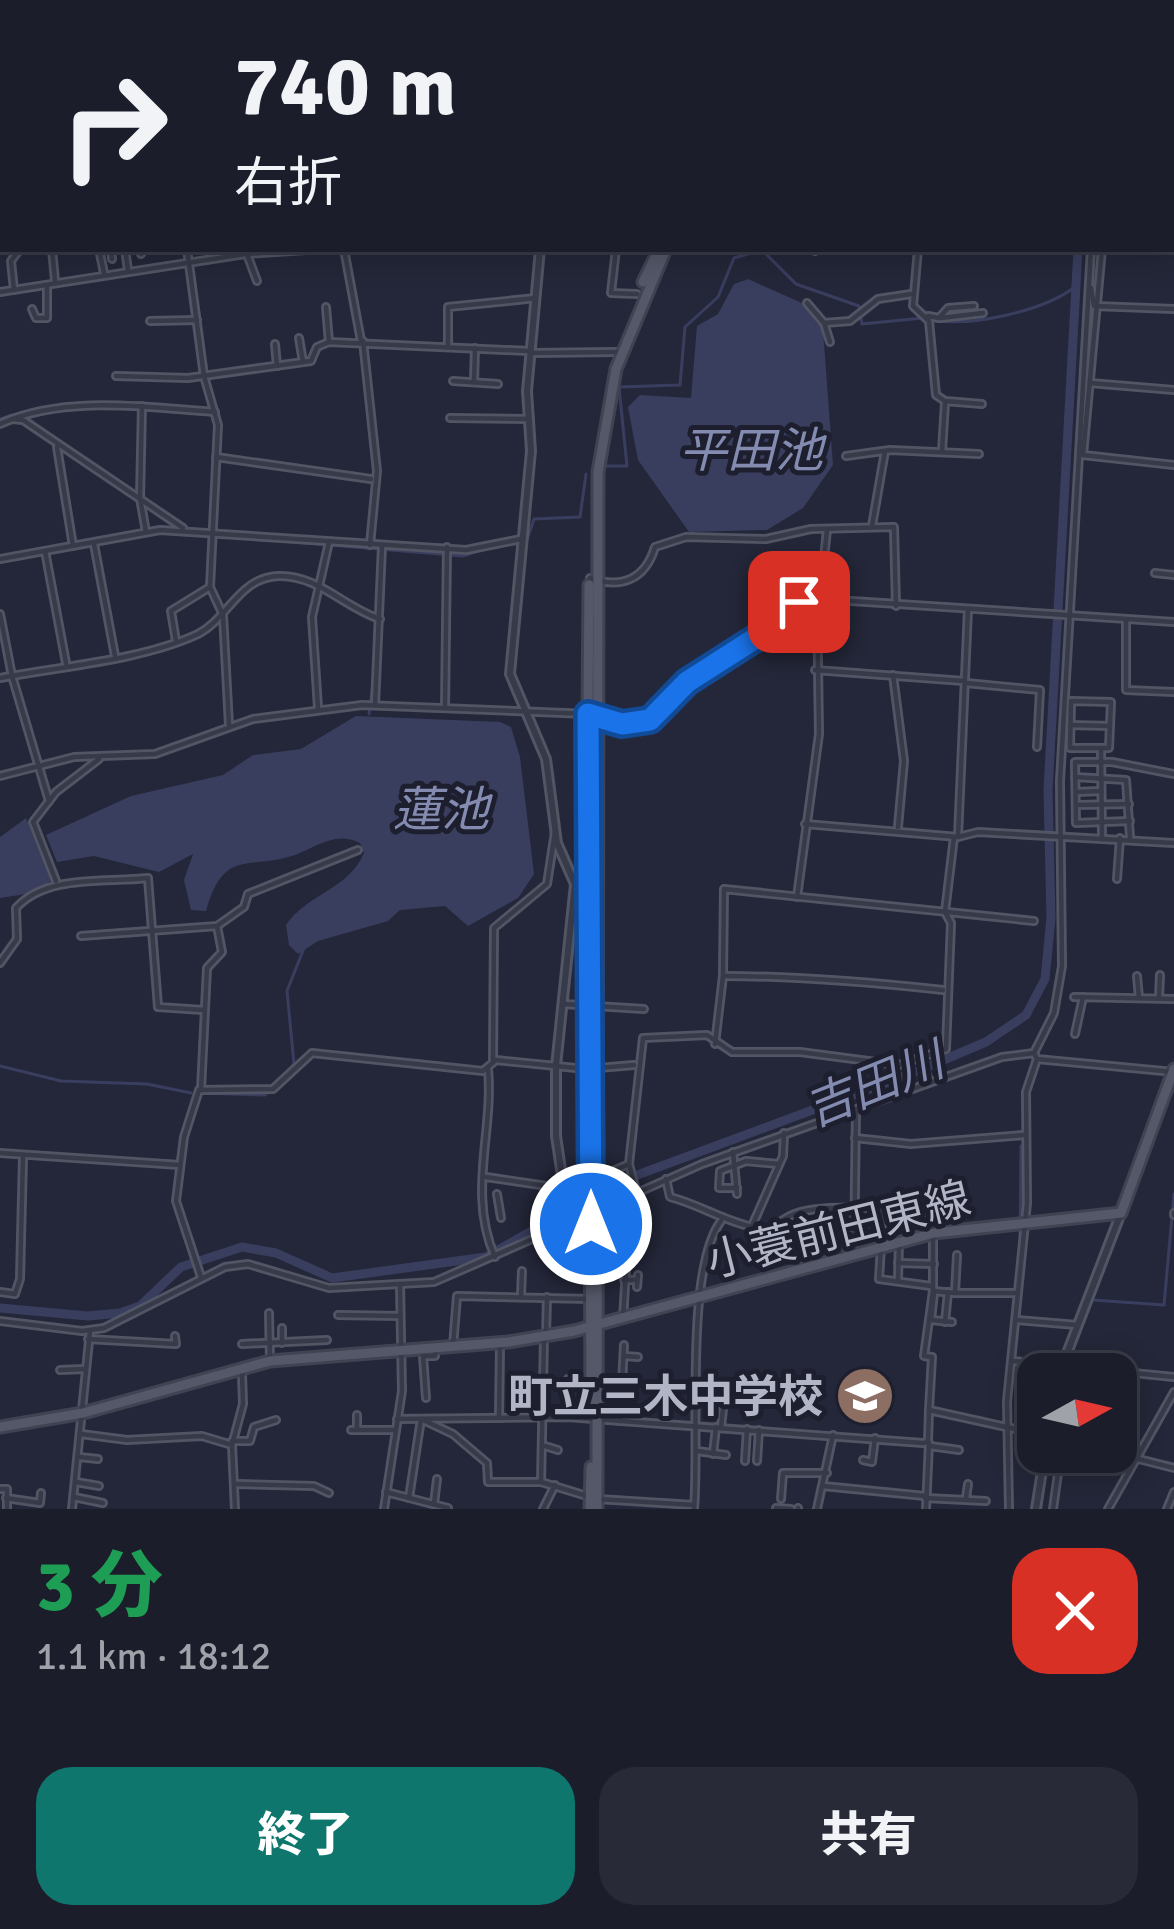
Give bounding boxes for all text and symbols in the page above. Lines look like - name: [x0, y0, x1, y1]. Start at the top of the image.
- text: 740 m: [234, 35, 456, 139]
- icon: right: [36, 48, 192, 204]
- text: 右折: [234, 150, 342, 217]
- water label: 平田池: [679, 422, 827, 481]
- pin: [748, 551, 850, 653]
- icon: arrive: [766, 569, 832, 635]
- water label: 蓮池: [393, 781, 493, 840]
- water label: 吉田川: [797, 1029, 957, 1140]
- position arrow: [528, 1161, 654, 1287]
- street label: 小蓑前田東線: [701, 1171, 976, 1290]
- north arrow: [1017, 1353, 1137, 1473]
- map controls: [1017, 1353, 1137, 1473]
- school or university icon: 町立三木中学校: [834, 1365, 896, 1427]
- place label: 町立三木中学校: [508, 1370, 823, 1425]
- text: 3 分: [36, 1542, 163, 1631]
- button: close: [1012, 1548, 1138, 1674]
- text: 1.1 km · 18:12: [36, 1632, 271, 1680]
- button: 終了: [36, 1767, 575, 1905]
- button: 共有: [599, 1767, 1138, 1905]

